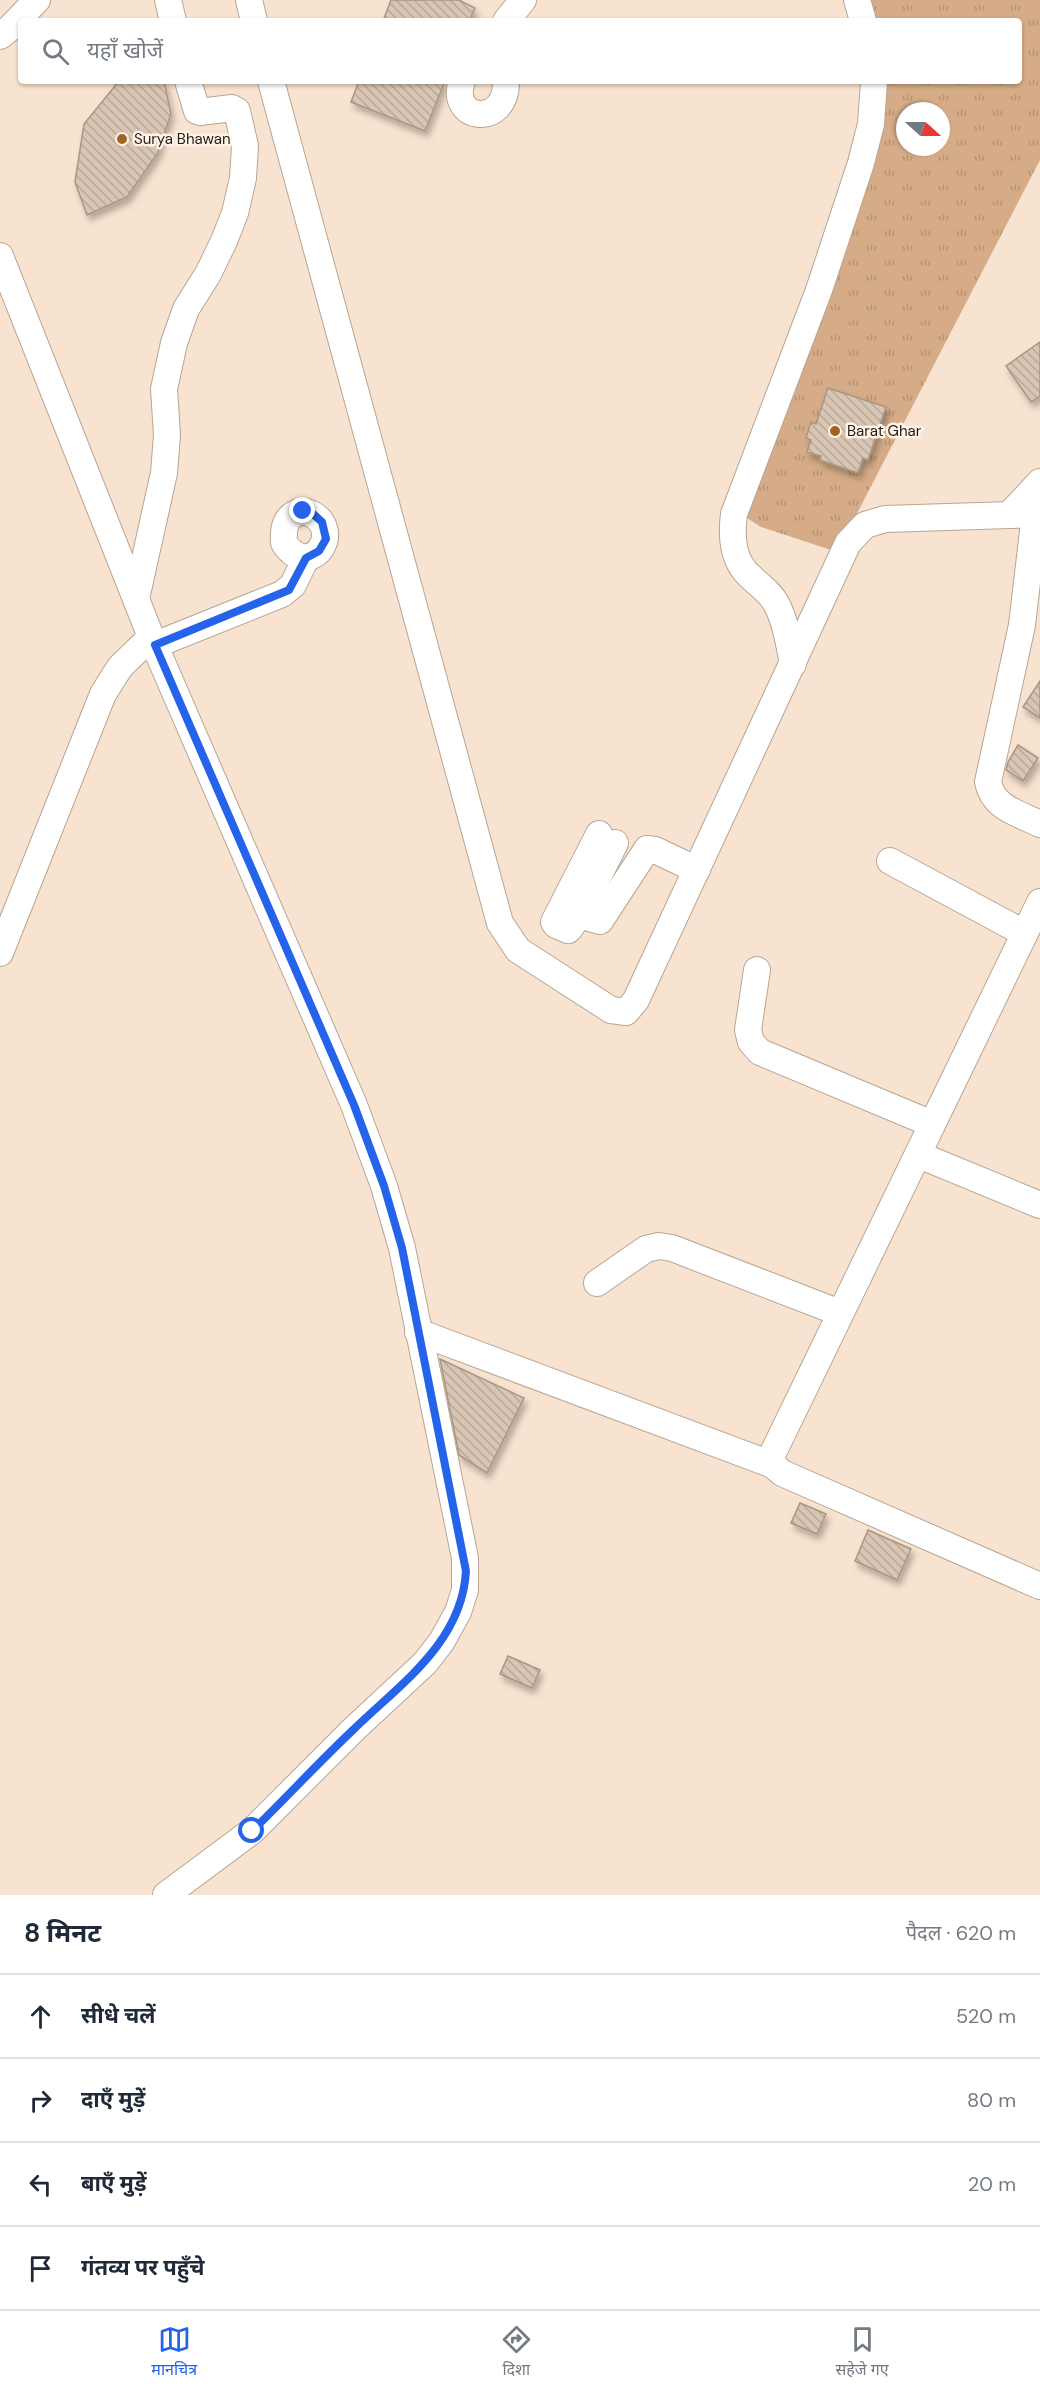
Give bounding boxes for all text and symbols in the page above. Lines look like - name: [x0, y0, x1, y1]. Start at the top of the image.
- search box: [18, 18, 1022, 84]
- icon: search: [39, 35, 72, 68]
- text: यहाँ खोजें: [87, 36, 163, 65]
- north arrow: [896, 102, 950, 156]
- place label: Surya Bhawan: [134, 129, 231, 149]
- marker: Surya Bhawan: [115, 132, 129, 146]
- place label: Barat Ghar: [847, 421, 922, 441]
- marker: Barat Ghar: [828, 424, 842, 438]
- route end: [289, 497, 315, 523]
- route start: [238, 1817, 264, 1843]
- text: 8 मिनट: [24, 1916, 101, 1950]
- text: पैदल · 620 m: [906, 1920, 1016, 1946]
- icon: ahead: [24, 2000, 57, 2033]
- text: सीधे चलें: [81, 2001, 156, 2030]
- text: 520 m: [956, 2003, 1016, 2029]
- icon: right: [24, 2084, 57, 2117]
- text: दाएँ मुड़ें: [81, 2085, 145, 2114]
- text: 80 m: [967, 2087, 1016, 2113]
- icon: left: [24, 2168, 57, 2201]
- text: बाएँ मुड़ें: [81, 2169, 147, 2198]
- text: 20 m: [968, 2171, 1016, 2197]
- icon: arrive: [24, 2252, 57, 2285]
- text: गंतव्य पर पहुँचे: [81, 2253, 204, 2282]
- tab: मानचित्र: [151, 2323, 197, 2382]
- tab: दिशा: [500, 2323, 533, 2382]
- tab: सहेजे गए: [835, 2323, 889, 2382]

